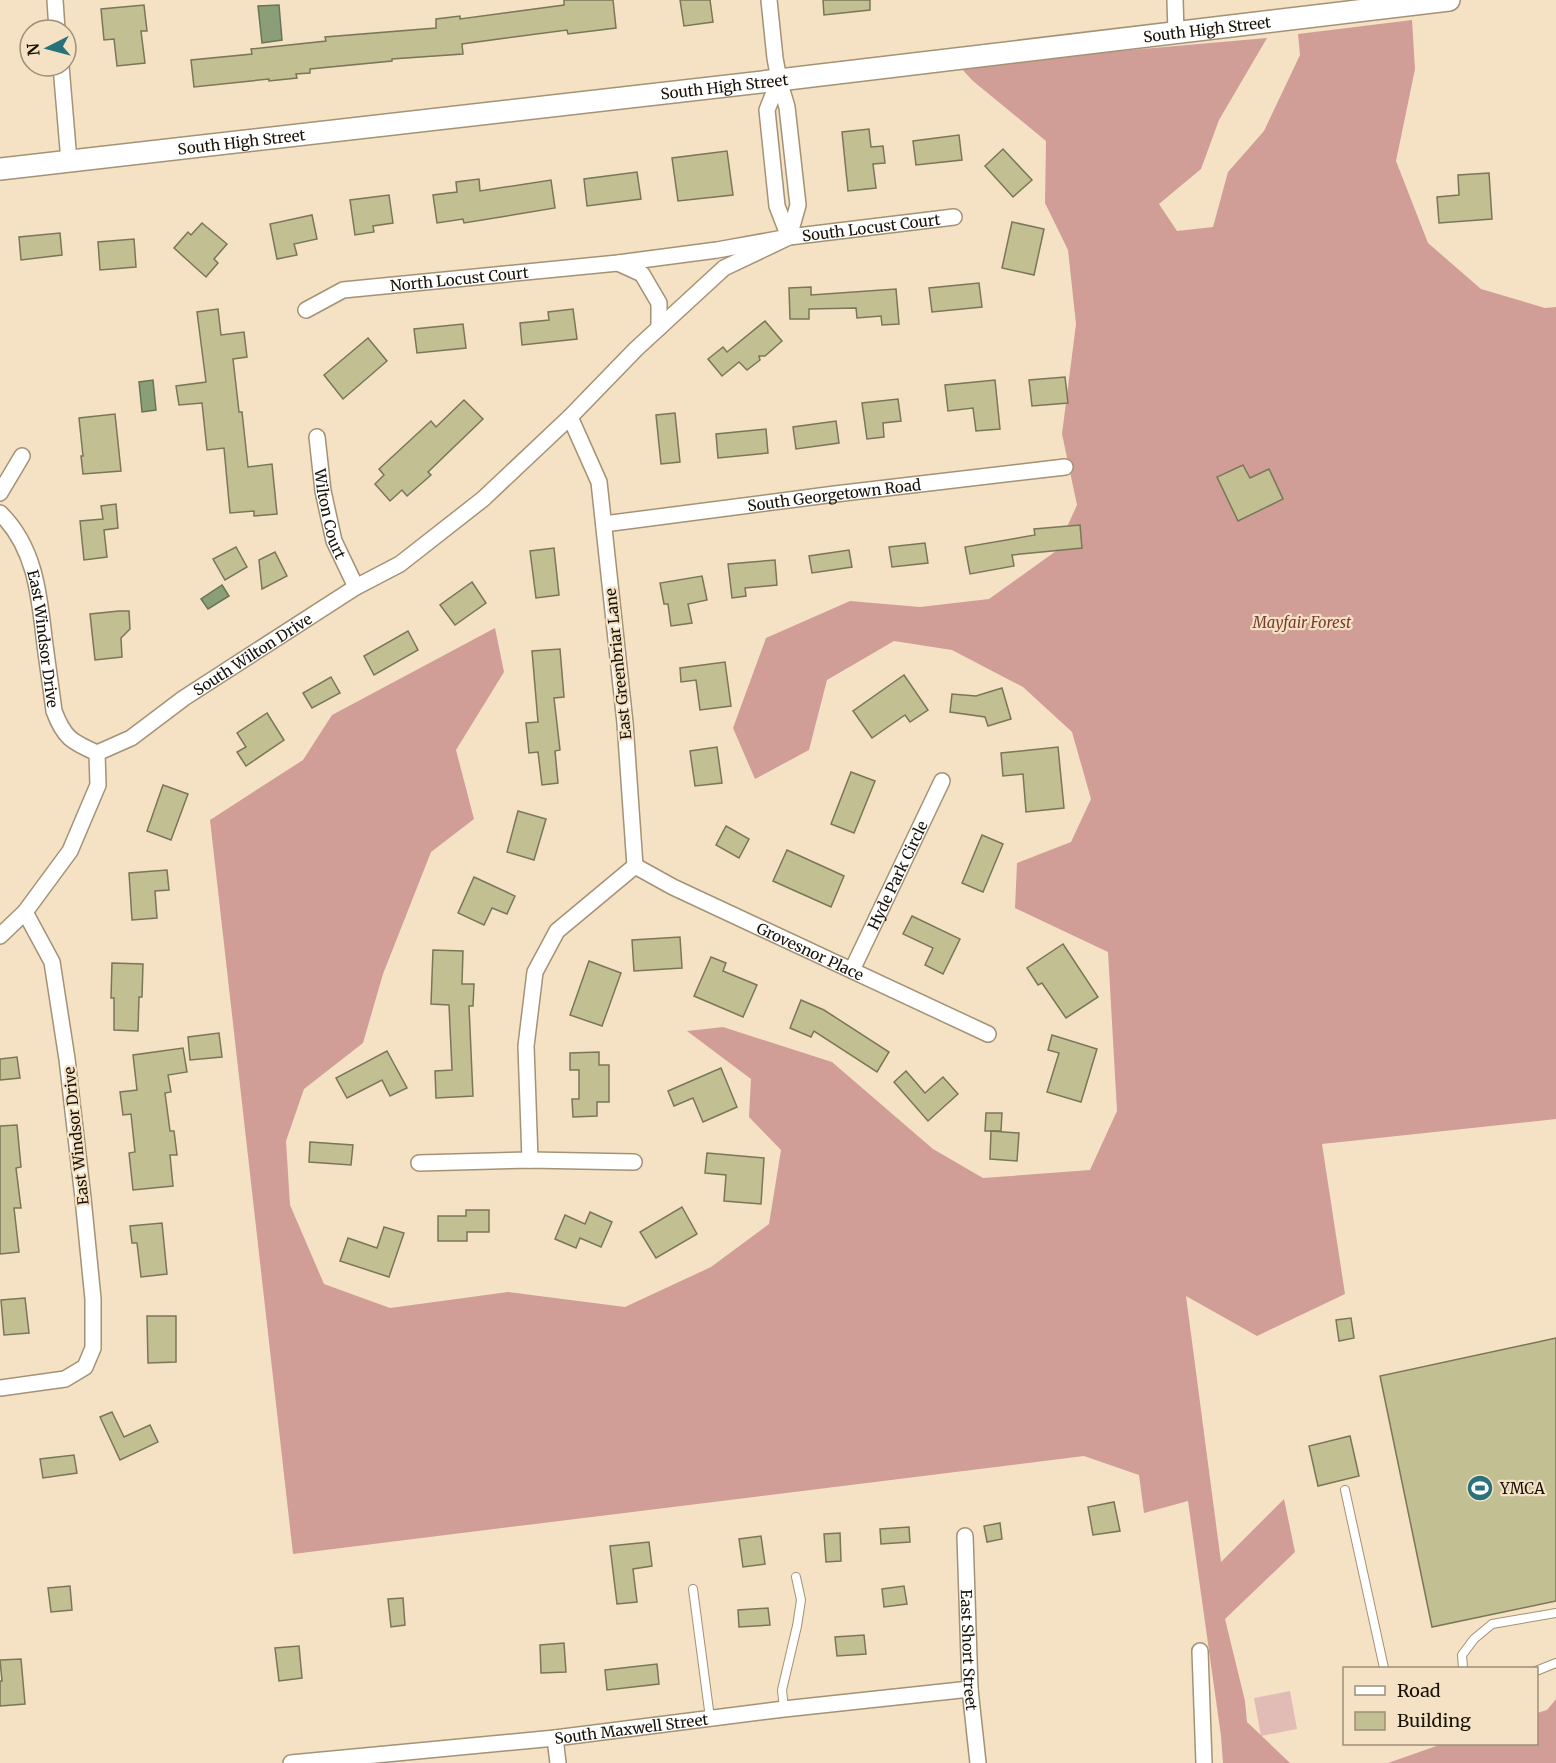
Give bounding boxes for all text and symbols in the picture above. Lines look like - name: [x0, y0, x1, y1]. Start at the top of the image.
- street label: South High Street: [1142, 12, 1272, 46]
- north arrow: [18, 18, 78, 78]
- text: N: [22, 42, 44, 57]
- street label: South High Street: [659, 69, 789, 103]
- street label: South High Street: [177, 125, 306, 158]
- street label: South Locust Court: [801, 209, 941, 245]
- street label: North Locust Court: [389, 262, 530, 295]
- street label: Wilton Court: [311, 467, 351, 562]
- street label: South Georgetown Road: [746, 474, 922, 515]
- street label: East Windsor Drive: [24, 568, 63, 709]
- street label: East Greenbriar Lane: [601, 587, 635, 741]
- street label: South Wilton Drive: [189, 609, 315, 699]
- park label: Mayfair Forest: [1252, 613, 1352, 632]
- street label: Hyde Park Circle: [863, 817, 931, 933]
- street label: Grovesnor Place: [754, 918, 867, 984]
- street label: East Windsor Drive: [59, 1066, 93, 1206]
- sports icon: YMCA: [1465, 1473, 1495, 1503]
- place label: YMCA: [1499, 1479, 1545, 1498]
- street label: East Short Street: [957, 1589, 982, 1712]
- legend: [1343, 1667, 1538, 1745]
- text: Road: [1397, 1679, 1441, 1702]
- street label: South Maxwell Street: [553, 1709, 709, 1747]
- text: Building: [1397, 1709, 1471, 1732]

